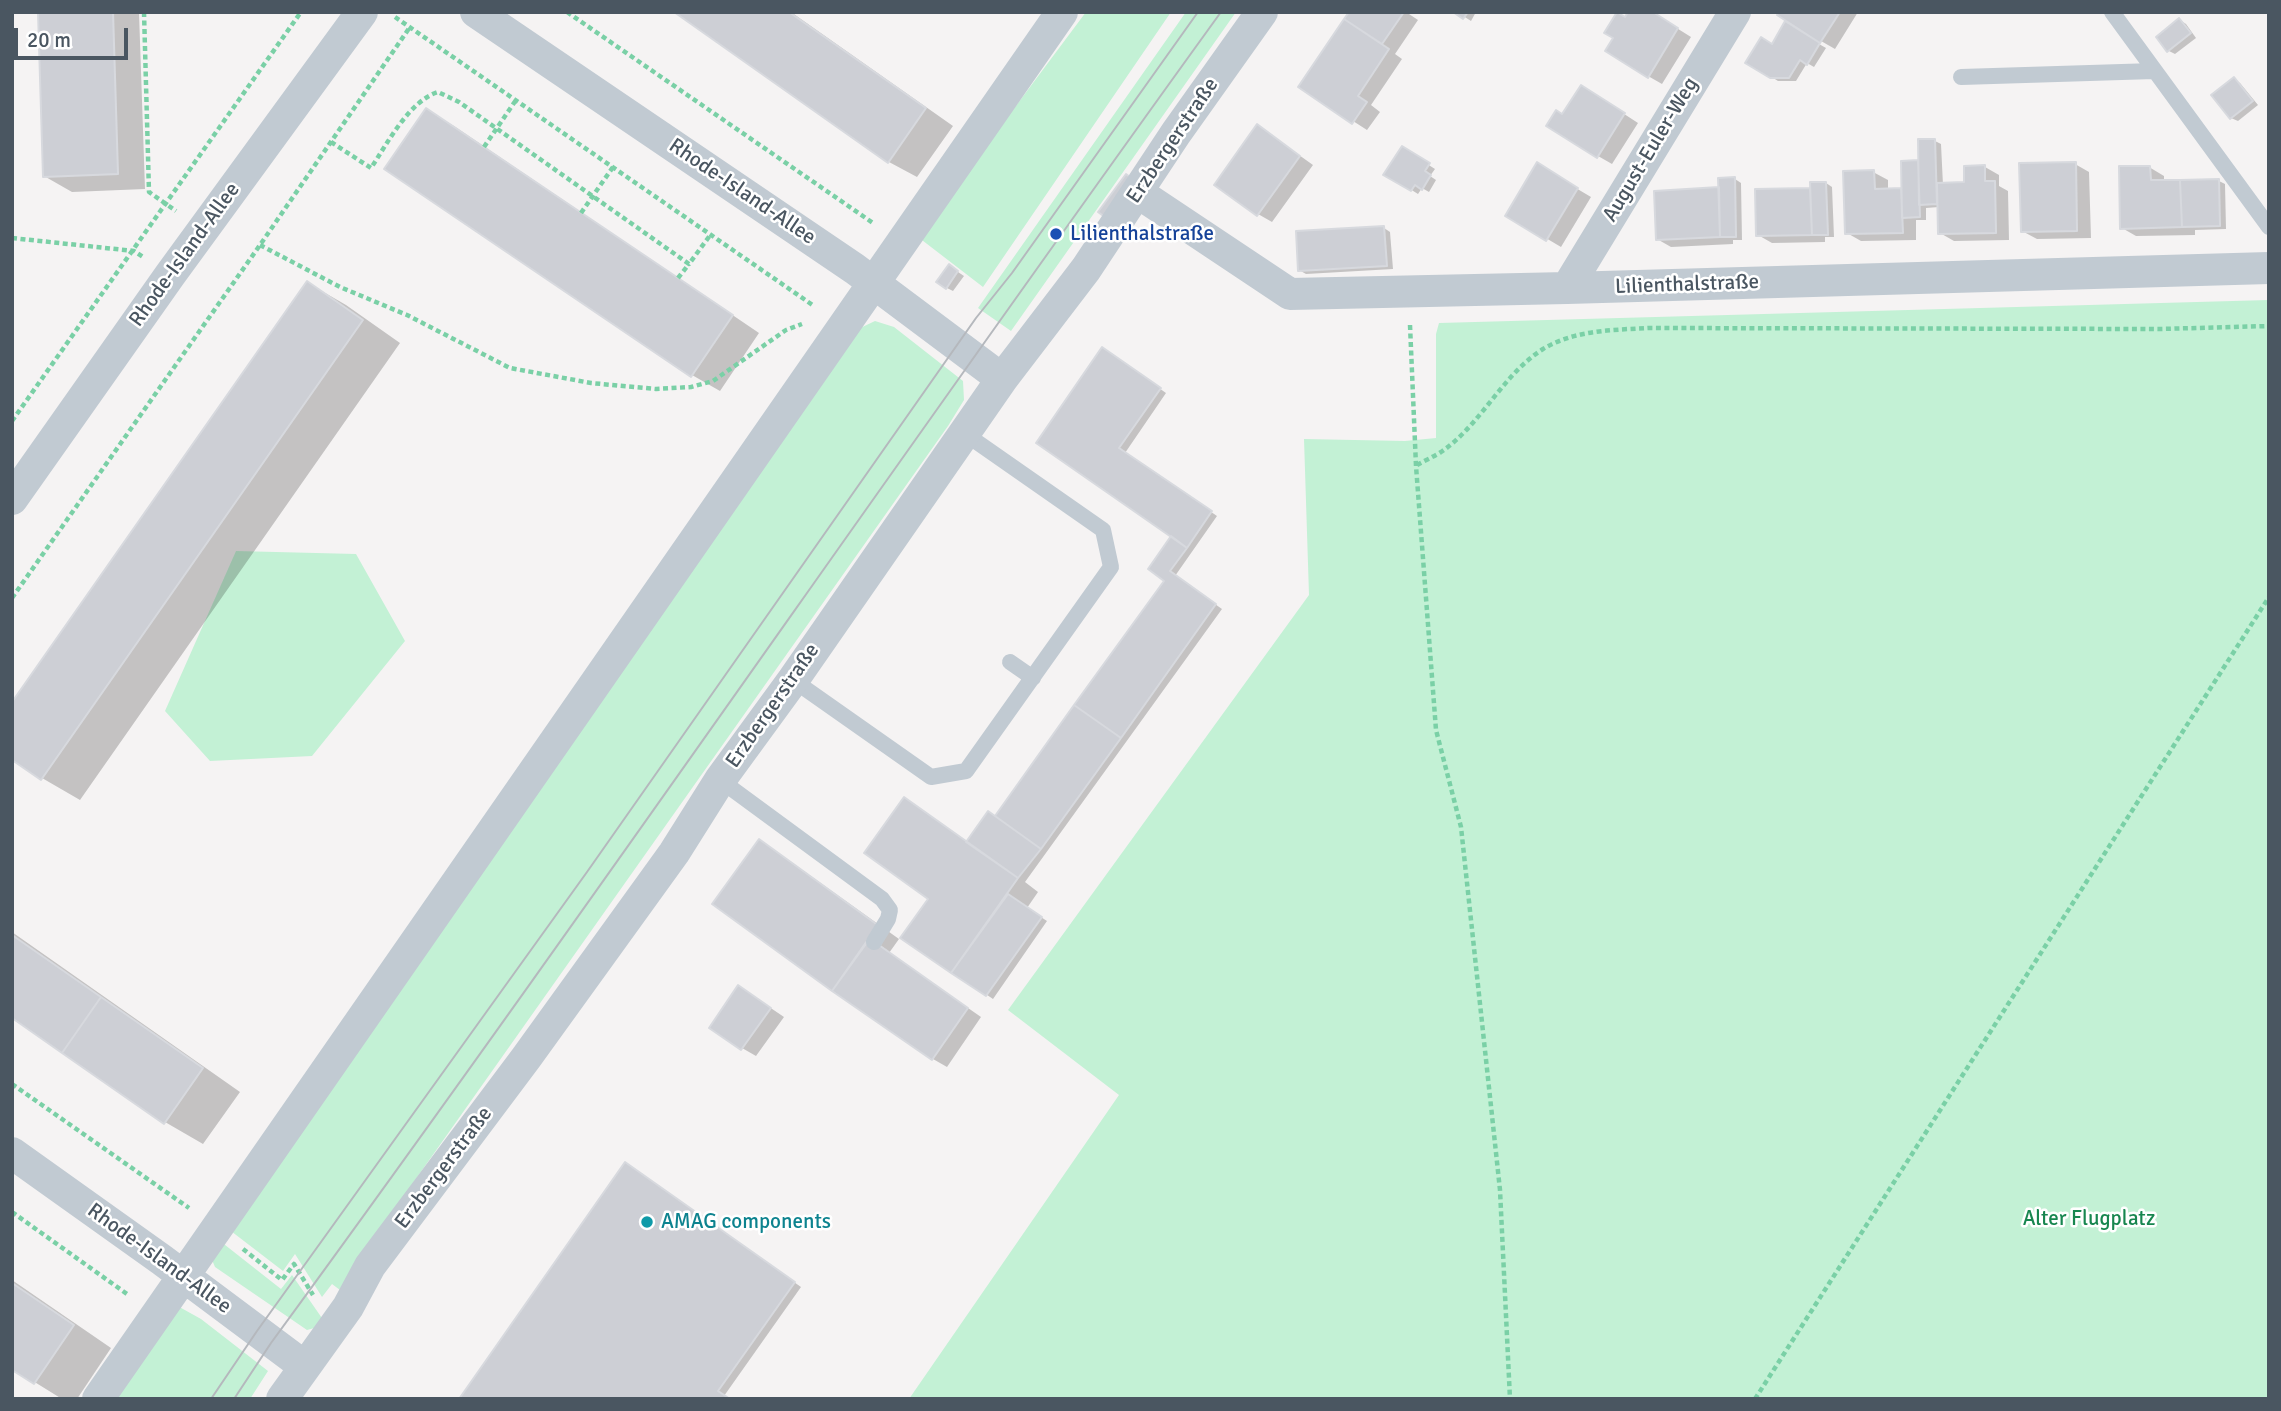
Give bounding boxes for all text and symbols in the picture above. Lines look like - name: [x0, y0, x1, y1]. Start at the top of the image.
- scale bar: [18, 14, 131, 58]
- text: 20 m: [27, 27, 71, 53]
- street label: Erzbergerstraße: [1122, 73, 1224, 209]
- street label: August-Euler-Weg: [1598, 73, 1704, 227]
- street label: Rhode-Island-Allee: [664, 134, 820, 250]
- street label: Rhode-Island-Allee: [124, 178, 246, 332]
- place label: Lilienthalstraße: [1070, 221, 1214, 247]
- marker: Lilienthalstraße: [1048, 226, 1064, 242]
- street label: Lilienthalstraße: [1615, 270, 1759, 300]
- street label: Erzbergerstraße: [721, 639, 825, 773]
- street label: Erzbergerstraße: [390, 1102, 498, 1234]
- street label: Rhode-Island-Allee: [82, 1198, 236, 1320]
- park label: Alter Flugplatz: [2023, 1206, 2155, 1232]
- place label: AMAG components: [661, 1209, 831, 1235]
- marker: AMAG components: [639, 1214, 655, 1230]

